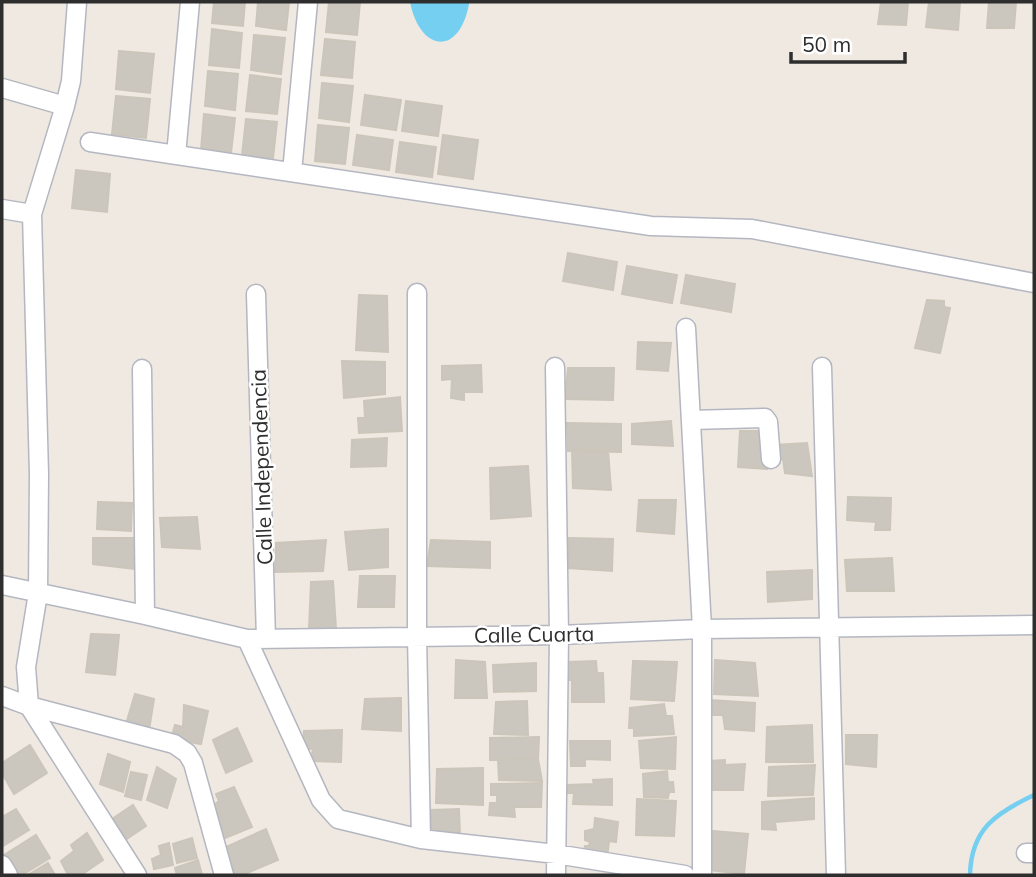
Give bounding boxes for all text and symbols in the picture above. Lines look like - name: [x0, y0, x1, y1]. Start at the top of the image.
- scale bar: [791, 21, 905, 65]
- text: 50 m: [802, 31, 851, 57]
- street label: Calle Independencia: [245, 369, 277, 565]
- street label: Calle Cuarta: [474, 620, 594, 648]

